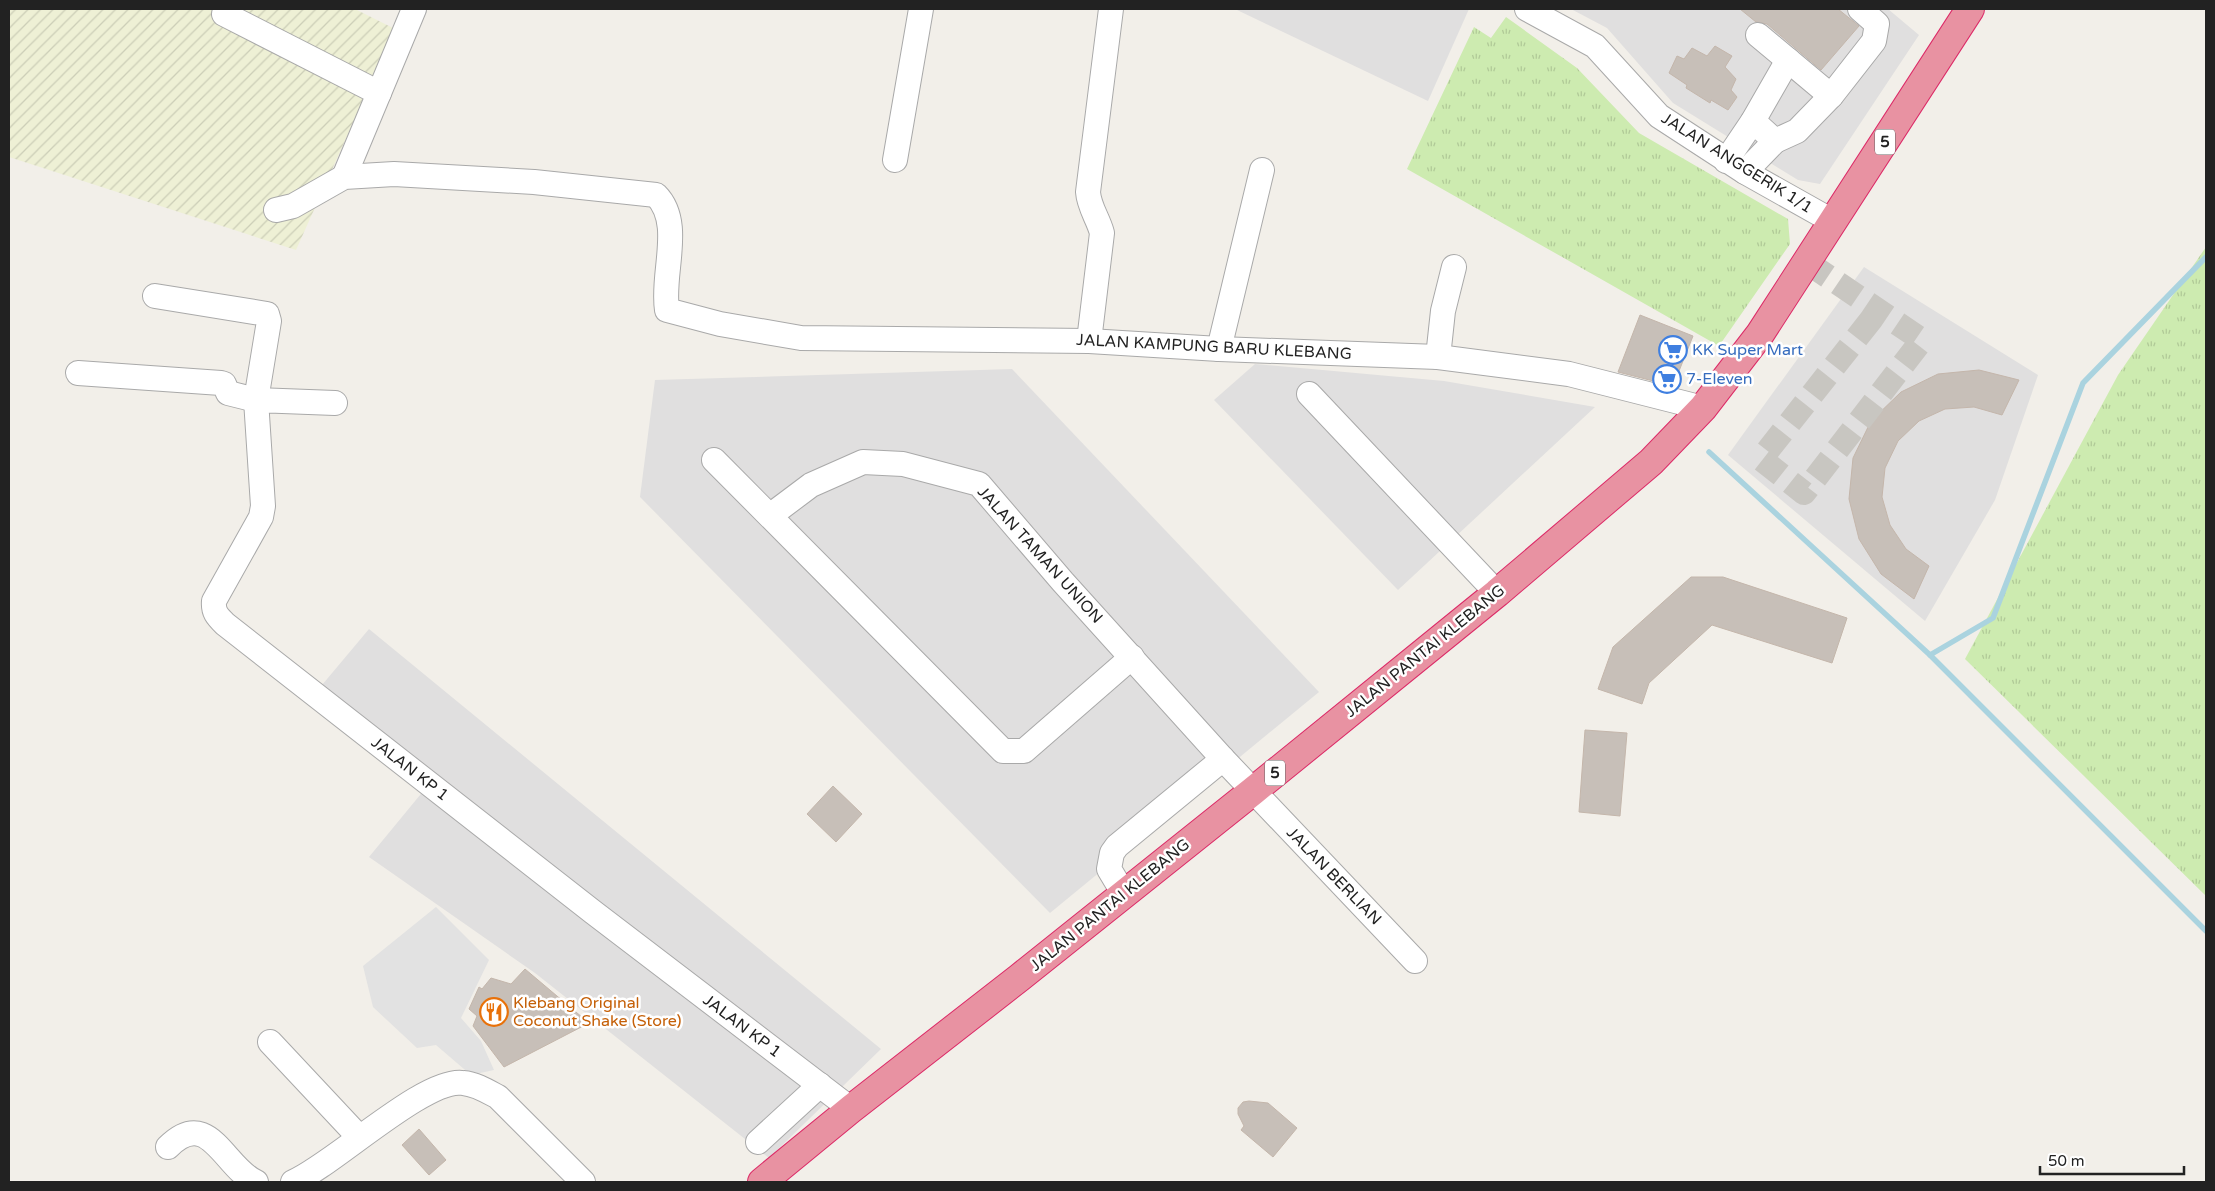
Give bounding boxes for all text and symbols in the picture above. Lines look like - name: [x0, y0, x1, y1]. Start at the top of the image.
- street label: JALAN ANGGERIK 1/1: [1658, 108, 1816, 218]
- road number: 5: [1875, 130, 1895, 154]
- street label: JALAN KAMPUNG BARU KLEBANG: [1076, 330, 1352, 364]
- supermarket icon: KK Super Mart: [1658, 335, 1688, 365]
- place label: KK Super Mart: [1692, 340, 1803, 360]
- supermarket icon: 7-Eleven: [1652, 364, 1682, 394]
- place label: 7-Eleven: [1686, 369, 1753, 389]
- street label: JALAN TAMAN UNION: [973, 482, 1107, 628]
- street label: JALAN PANTAI KLEBANG: [1341, 580, 1509, 722]
- street label: JALAN KP 1: [367, 733, 453, 805]
- road number: 5: [1265, 760, 1285, 786]
- street label: JALAN BERLIAN: [1282, 823, 1386, 929]
- street label: JALAN PANTAI KLEBANG: [1026, 834, 1194, 976]
- street label: JALAN KP 1: [699, 990, 785, 1062]
- place label: Klebang Original Coconut Shake (Store): [513, 993, 682, 1031]
- restaurant icon: Klebang Original Coconut Shake (Store): [479, 997, 509, 1027]
- scale bar: [2040, 1144, 2184, 1176]
- text: 50 m: [2048, 1152, 2085, 1170]

